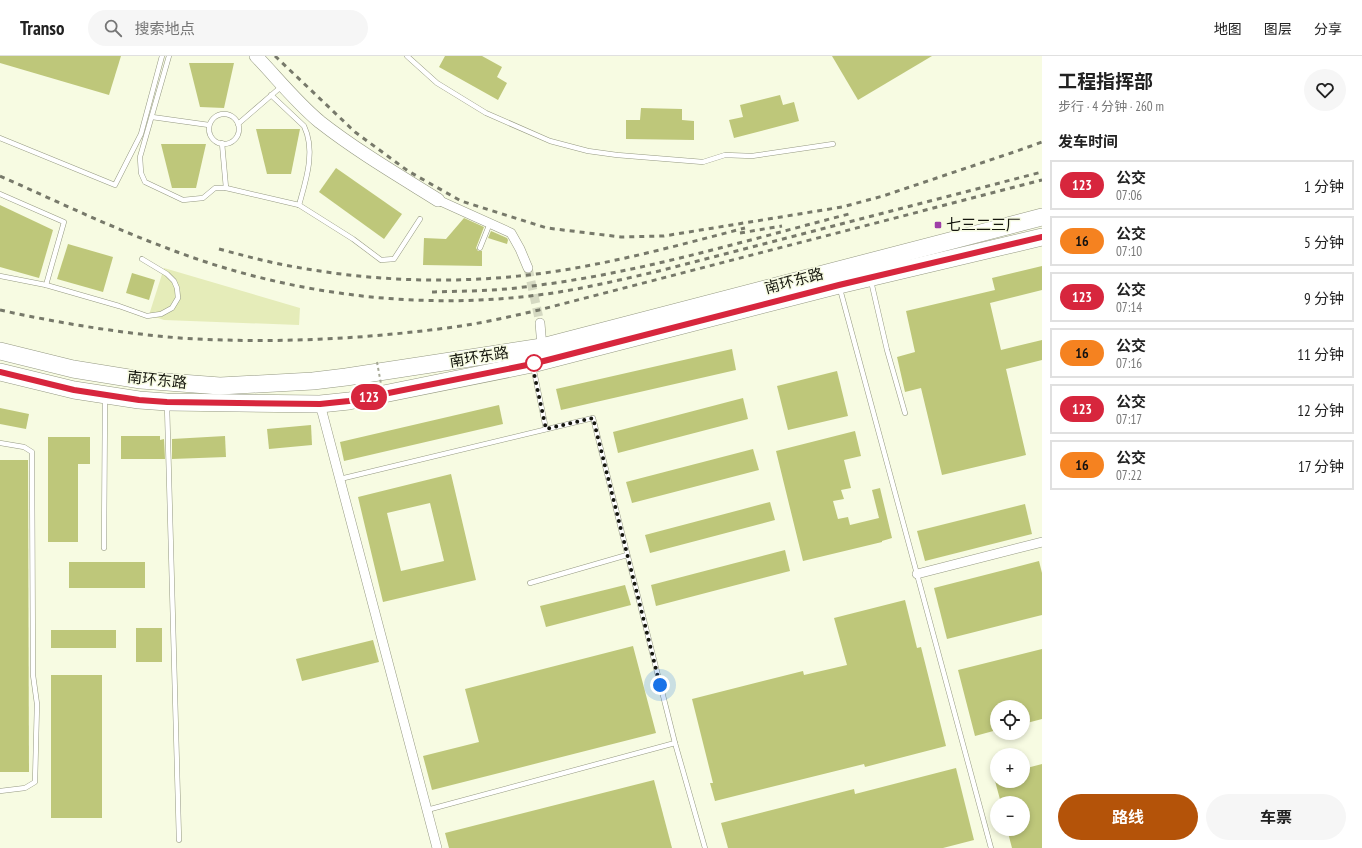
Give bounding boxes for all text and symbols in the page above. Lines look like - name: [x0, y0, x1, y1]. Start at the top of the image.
- search box: [88, 10, 368, 46]
- text: Transo: [20, 16, 64, 40]
- icon: search: [102, 17, 124, 39]
- text: 搜索地点: [134, 19, 194, 38]
- text: 地图: [1214, 20, 1242, 38]
- text: 图层: [1264, 20, 1292, 38]
- text: 分享: [1314, 20, 1342, 38]
- text: 工程指挥部: [1058, 69, 1153, 93]
- button: heart: [1304, 69, 1346, 111]
- text: 步行 · 4 分钟 · 260 m: [1058, 98, 1164, 115]
- text: 发车时间: [1058, 132, 1118, 151]
- text: 公交: [1116, 168, 1146, 187]
- text: 123: [1072, 176, 1092, 194]
- text: 1 分钟: [1304, 177, 1344, 196]
- text: 07:06: [1116, 187, 1142, 204]
- place label: 七三二三厂: [946, 215, 1021, 234]
- marker: 七三二三厂: [933, 220, 943, 230]
- text: 公交: [1116, 224, 1146, 243]
- text: 16: [1075, 232, 1089, 250]
- text: 5 分钟: [1304, 233, 1344, 252]
- text: 07:10: [1116, 243, 1142, 260]
- street label: 南环东路: [762, 264, 825, 297]
- text: 公交: [1116, 280, 1146, 299]
- text: 123: [1072, 288, 1092, 306]
- text: 9 分钟: [1304, 289, 1344, 308]
- text: 07:14: [1116, 299, 1142, 316]
- text: 公交: [1116, 336, 1146, 355]
- street label: 南环东路: [448, 342, 510, 371]
- text: 16: [1075, 344, 1089, 362]
- text: 11 分钟: [1297, 345, 1344, 364]
- unlabelled marker: [525, 354, 543, 372]
- text: 07:16: [1116, 355, 1142, 372]
- street label: 南环东路: [126, 367, 188, 392]
- line badge: 123: [346, 384, 392, 410]
- text: 123: [359, 388, 379, 406]
- text: 公交: [1116, 392, 1146, 411]
- text: 123: [1072, 400, 1092, 418]
- text: 12 分钟: [1297, 401, 1344, 420]
- text: 07:17: [1116, 411, 1142, 428]
- text: 公交: [1116, 448, 1146, 467]
- text: 16: [1075, 456, 1089, 474]
- text: 17 分钟: [1298, 457, 1344, 476]
- text: 07:22: [1116, 467, 1142, 484]
- your location: [650, 675, 670, 695]
- map controls: [990, 700, 1030, 836]
- button: locate: [990, 700, 1030, 740]
- button: +: [990, 748, 1030, 788]
- button: 路线: [1058, 794, 1198, 840]
- button: 车票: [1206, 794, 1346, 840]
- button: −: [990, 796, 1030, 836]

